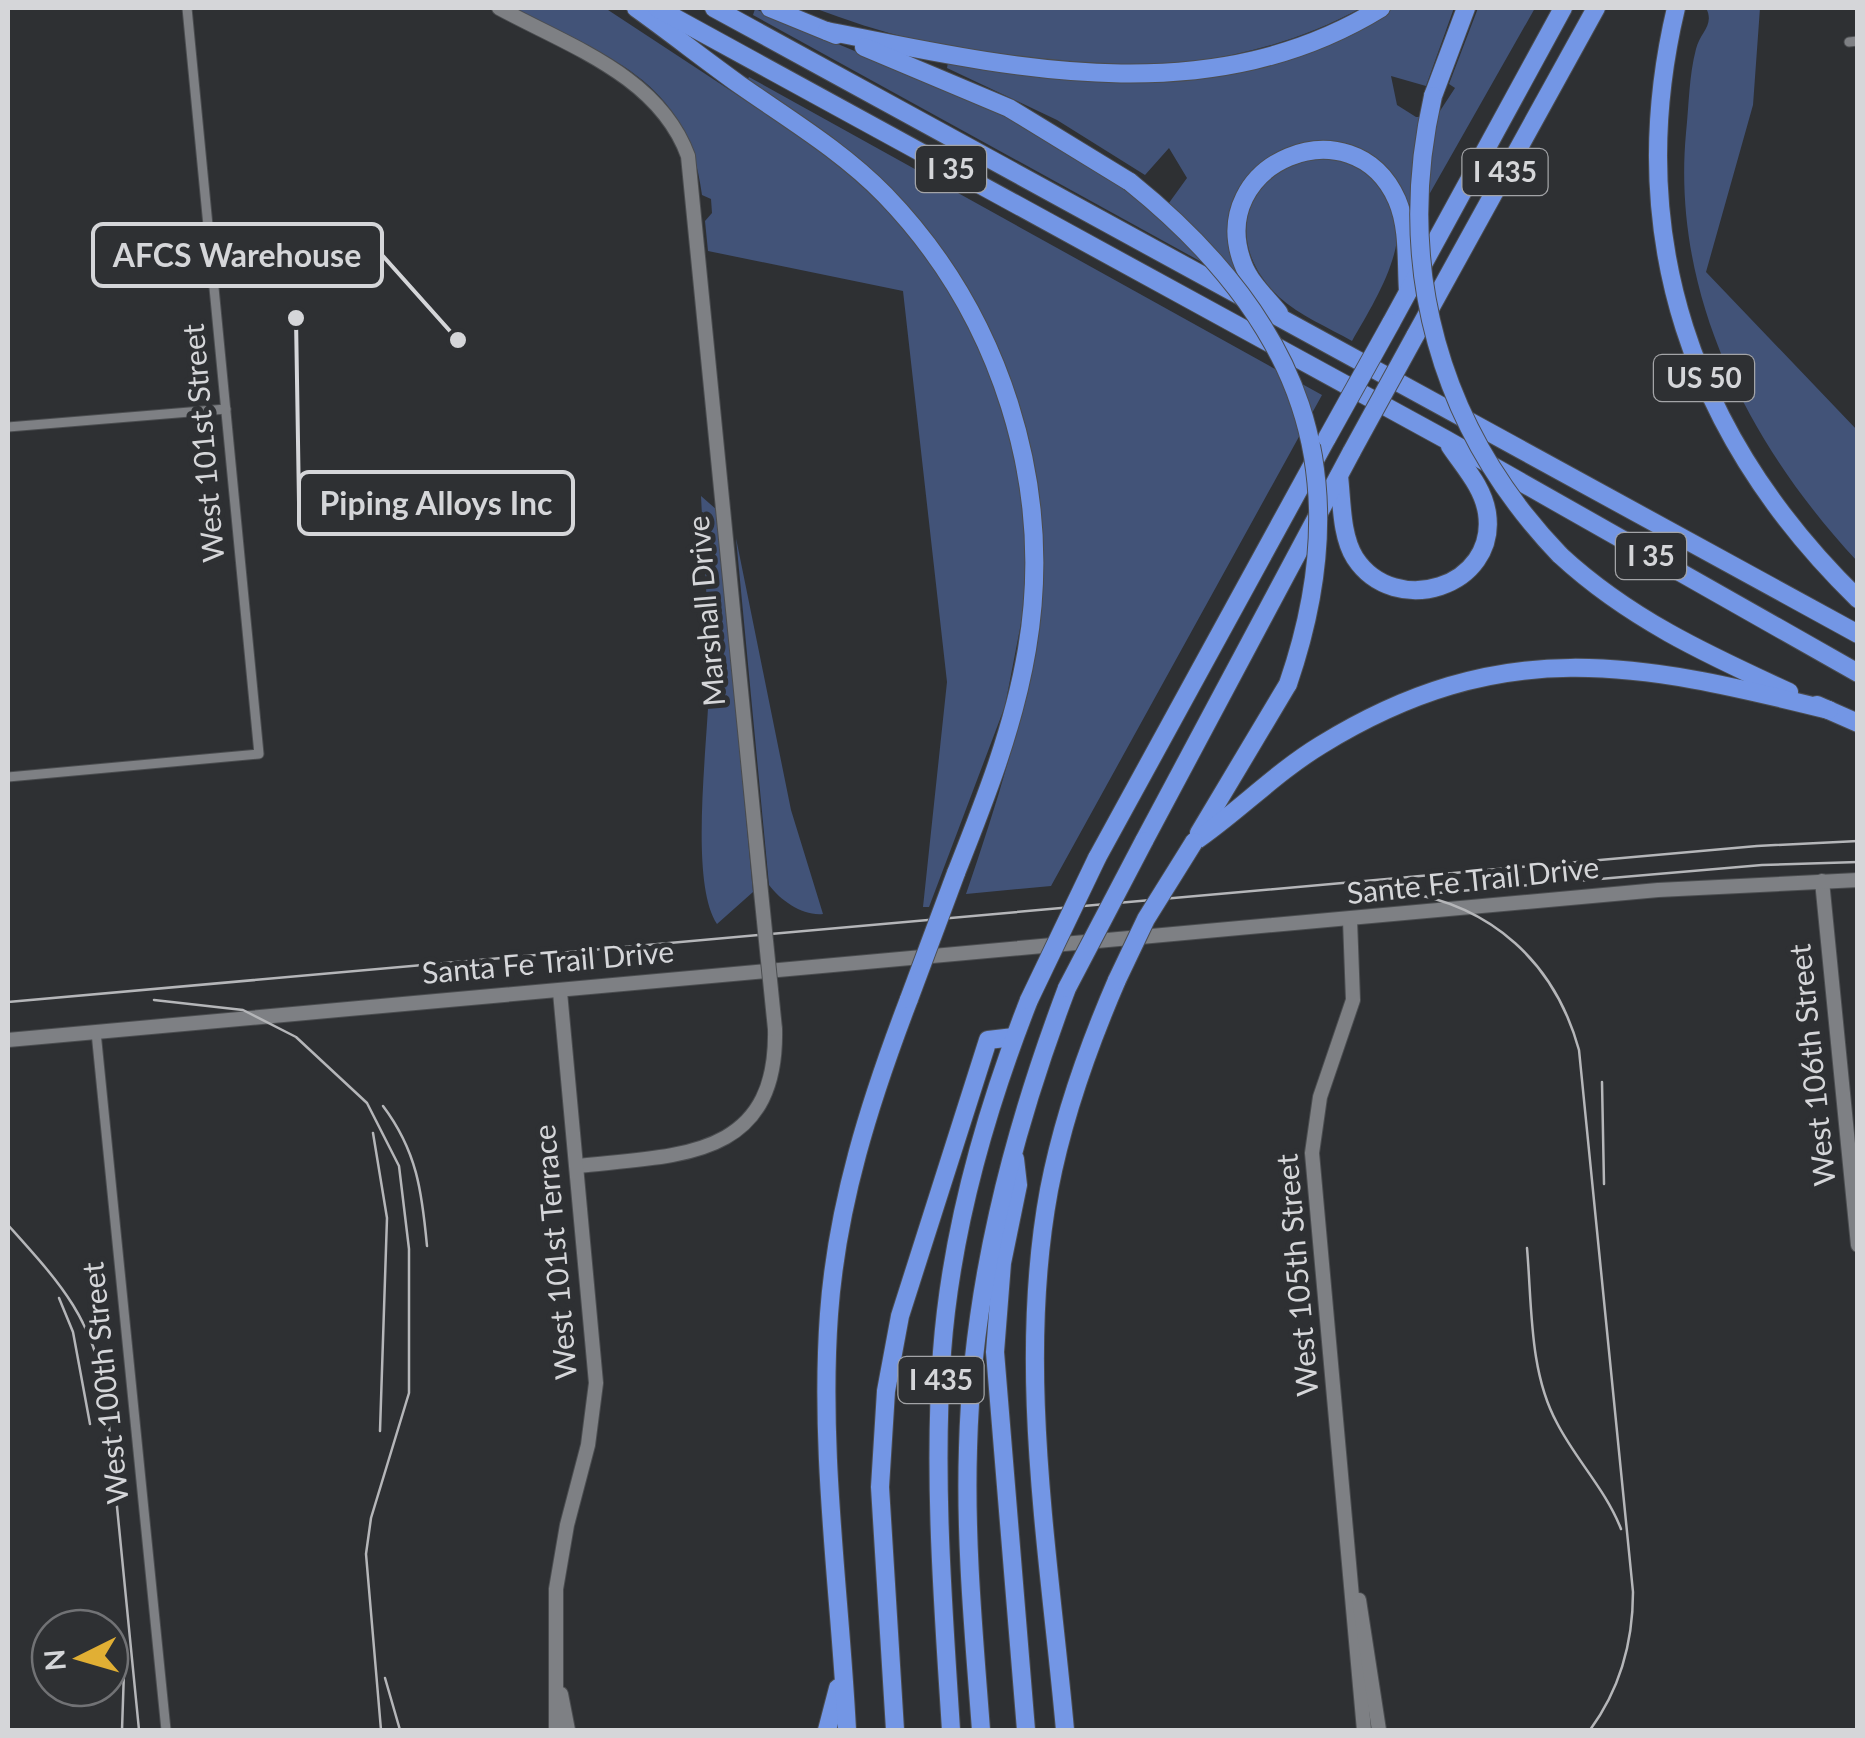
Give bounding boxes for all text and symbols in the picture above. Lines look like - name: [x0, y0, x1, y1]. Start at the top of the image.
- road number: I 35: [916, 146, 986, 192]
- road number: I 435: [1462, 149, 1548, 195]
- callout: AFCS Warehouse: [93, 224, 382, 286]
- text: AFCS Warehouse: [112, 235, 361, 274]
- street label: West 101st Street: [174, 322, 230, 564]
- road number: US 50: [1654, 355, 1754, 401]
- callout: Piping Alloys Inc: [299, 472, 573, 534]
- text: Piping Alloys Inc: [320, 483, 552, 522]
- street label: Marshall Drive: [679, 514, 731, 708]
- road number: I 35: [1616, 533, 1686, 579]
- street label: Sante Fe Trail Drive: [1345, 848, 1601, 910]
- street label: Santa Fe Trail Drive: [420, 932, 675, 990]
- street label: West 106th Street: [1780, 942, 1842, 1188]
- street label: West 101st Terrace: [525, 1123, 583, 1381]
- street label: West 105th Street: [1267, 1152, 1325, 1398]
- street label: West 100th Street: [73, 1260, 135, 1506]
- road number: I 435: [898, 1357, 984, 1403]
- north arrow: [30, 1608, 130, 1708]
- text: N: [36, 1648, 72, 1672]

